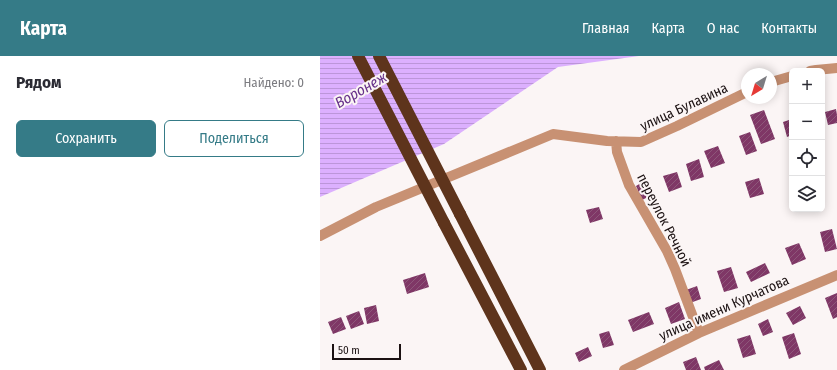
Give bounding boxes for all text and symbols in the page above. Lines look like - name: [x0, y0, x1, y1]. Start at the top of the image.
- text: Карта: [20, 17, 67, 40]
- text: Главная: [582, 20, 629, 37]
- text: Карта: [651, 20, 685, 37]
- text: О нас: [707, 20, 739, 37]
- text: Контакты: [761, 20, 817, 37]
- water label: Воронеж: [332, 68, 390, 112]
- north arrow: [741, 68, 777, 104]
- map controls: [789, 68, 825, 212]
- button: +: [789, 68, 825, 104]
- text: Рядом: [16, 72, 61, 93]
- text: Найдено: 0: [243, 75, 304, 90]
- street label: улица Булавина: [637, 79, 731, 135]
- button: −: [789, 104, 825, 140]
- button: Сохранить: [16, 120, 156, 157]
- button: Поделиться: [164, 120, 304, 157]
- button: locate: [789, 140, 825, 176]
- street label: переулок Речной: [633, 171, 695, 269]
- button: layers: [789, 176, 825, 212]
- street label: улица имени Курчатова: [656, 272, 792, 344]
- scale bar: [332, 342, 401, 361]
- text: 50 m: [338, 344, 360, 357]

